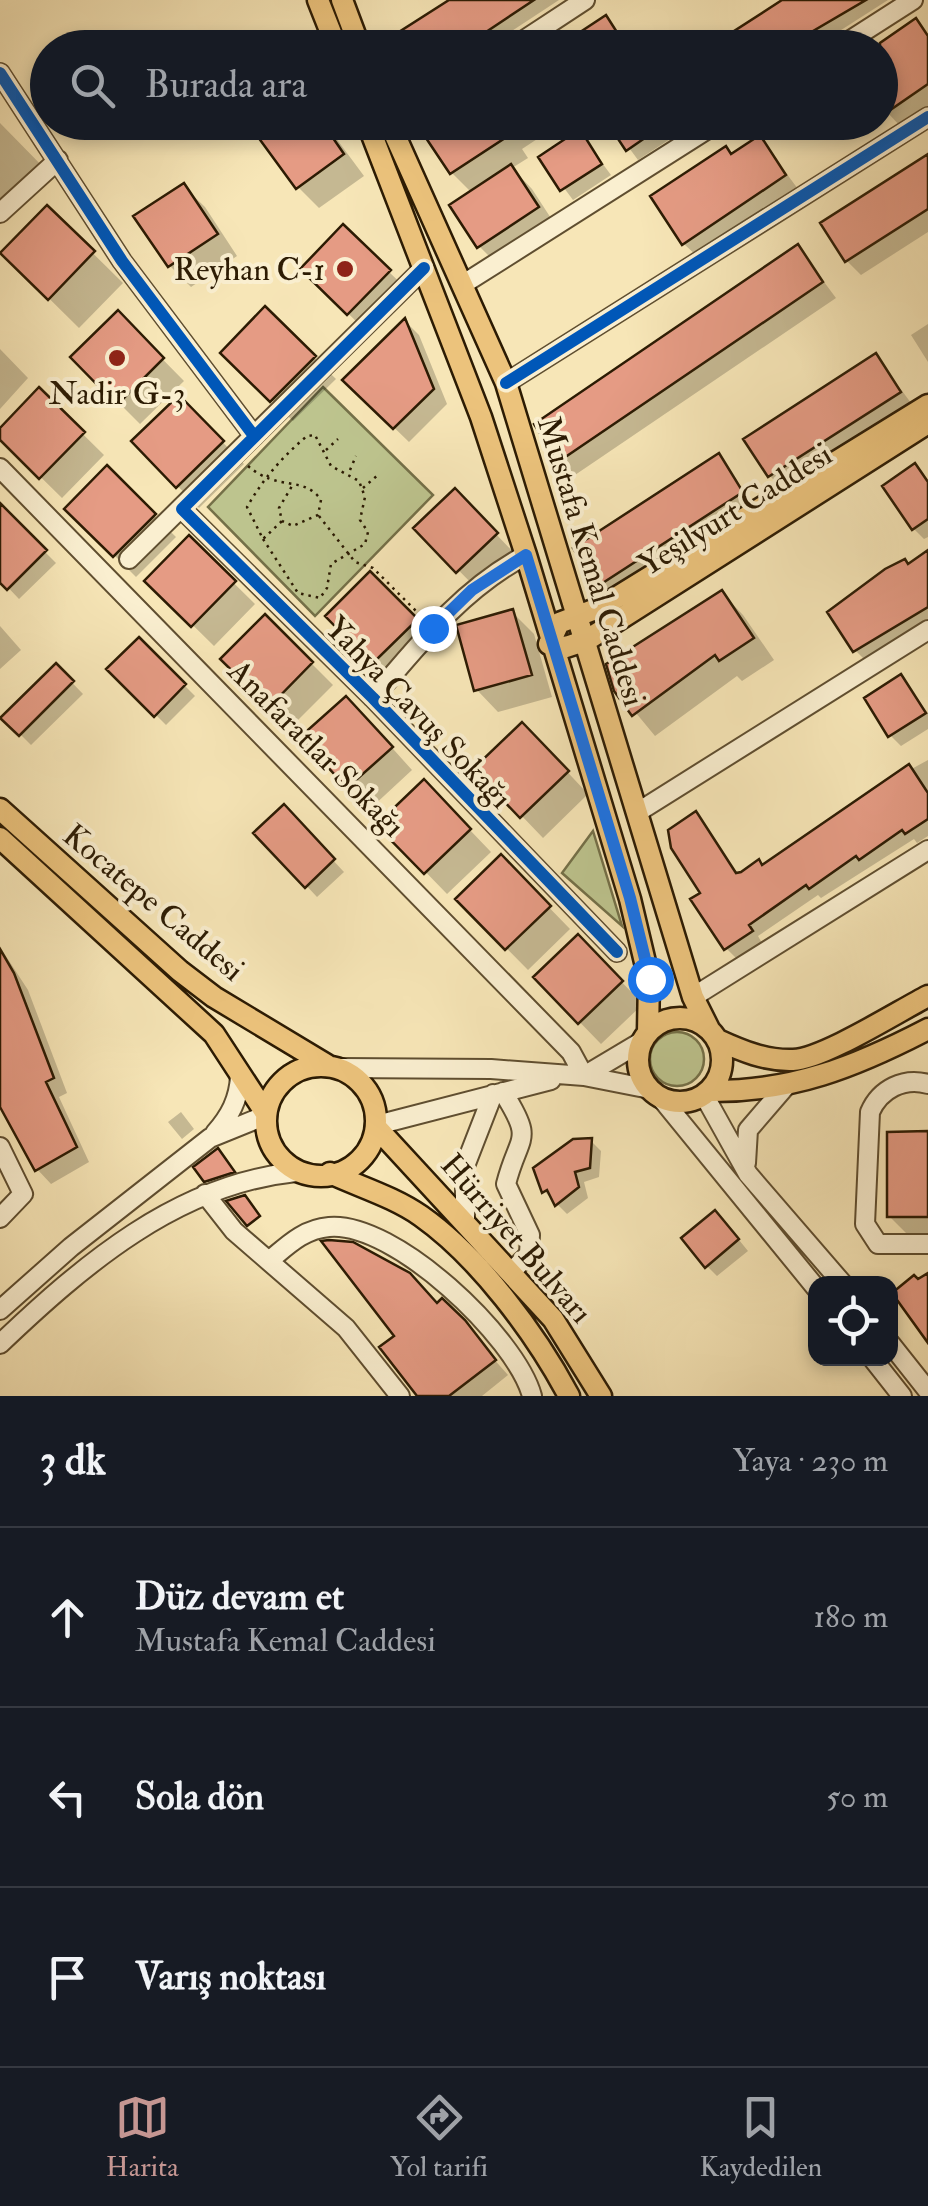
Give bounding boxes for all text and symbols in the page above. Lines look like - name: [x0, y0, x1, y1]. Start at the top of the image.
- search box: [30, 30, 898, 140]
- icon: search: [65, 58, 120, 113]
- text: Burada ara: [145, 61, 307, 109]
- place label: Reyhan C-1: [173, 250, 325, 290]
- marker: Reyhan C-1: [334, 258, 356, 280]
- marker: Nadir G-3: [106, 347, 128, 369]
- place label: Nadir G-3: [49, 374, 185, 414]
- street label: Mustafa Kemal Caddesi: [528, 412, 654, 711]
- street label: Yeşilyurt Caddesi: [631, 434, 840, 585]
- route end: [411, 606, 457, 652]
- street label: Yahya Çavuş Sokağı: [316, 608, 520, 817]
- street label: Anafaratlar Sokağı: [219, 651, 413, 846]
- street label: Kocatepe Caddesi: [55, 815, 252, 990]
- route start: [628, 957, 674, 1003]
- street label: Hürriyet Bulvarı: [432, 1146, 601, 1332]
- map controls: [808, 1276, 898, 1366]
- button: locate: [808, 1276, 898, 1366]
- text: 3 dk: [40, 1435, 106, 1487]
- text: Yaya · 230 m: [733, 1441, 888, 1481]
- text: Düz devam et: [135, 1573, 344, 1621]
- icon: ahead: [40, 1590, 95, 1645]
- text: 180 m: [814, 1597, 888, 1637]
- text: Mustafa Kemal Caddesi: [135, 1621, 436, 1661]
- icon: left: [40, 1770, 95, 1825]
- text: Sola dön: [135, 1773, 264, 1821]
- text: 50 m: [826, 1777, 888, 1817]
- icon: arrive: [40, 1950, 95, 2005]
- text: Varış noktası: [135, 1953, 326, 2001]
- tab: Harita: [106, 2090, 179, 2185]
- tab: Yol tarifi: [390, 2090, 488, 2185]
- tab: Kaydedilen: [700, 2090, 822, 2185]

